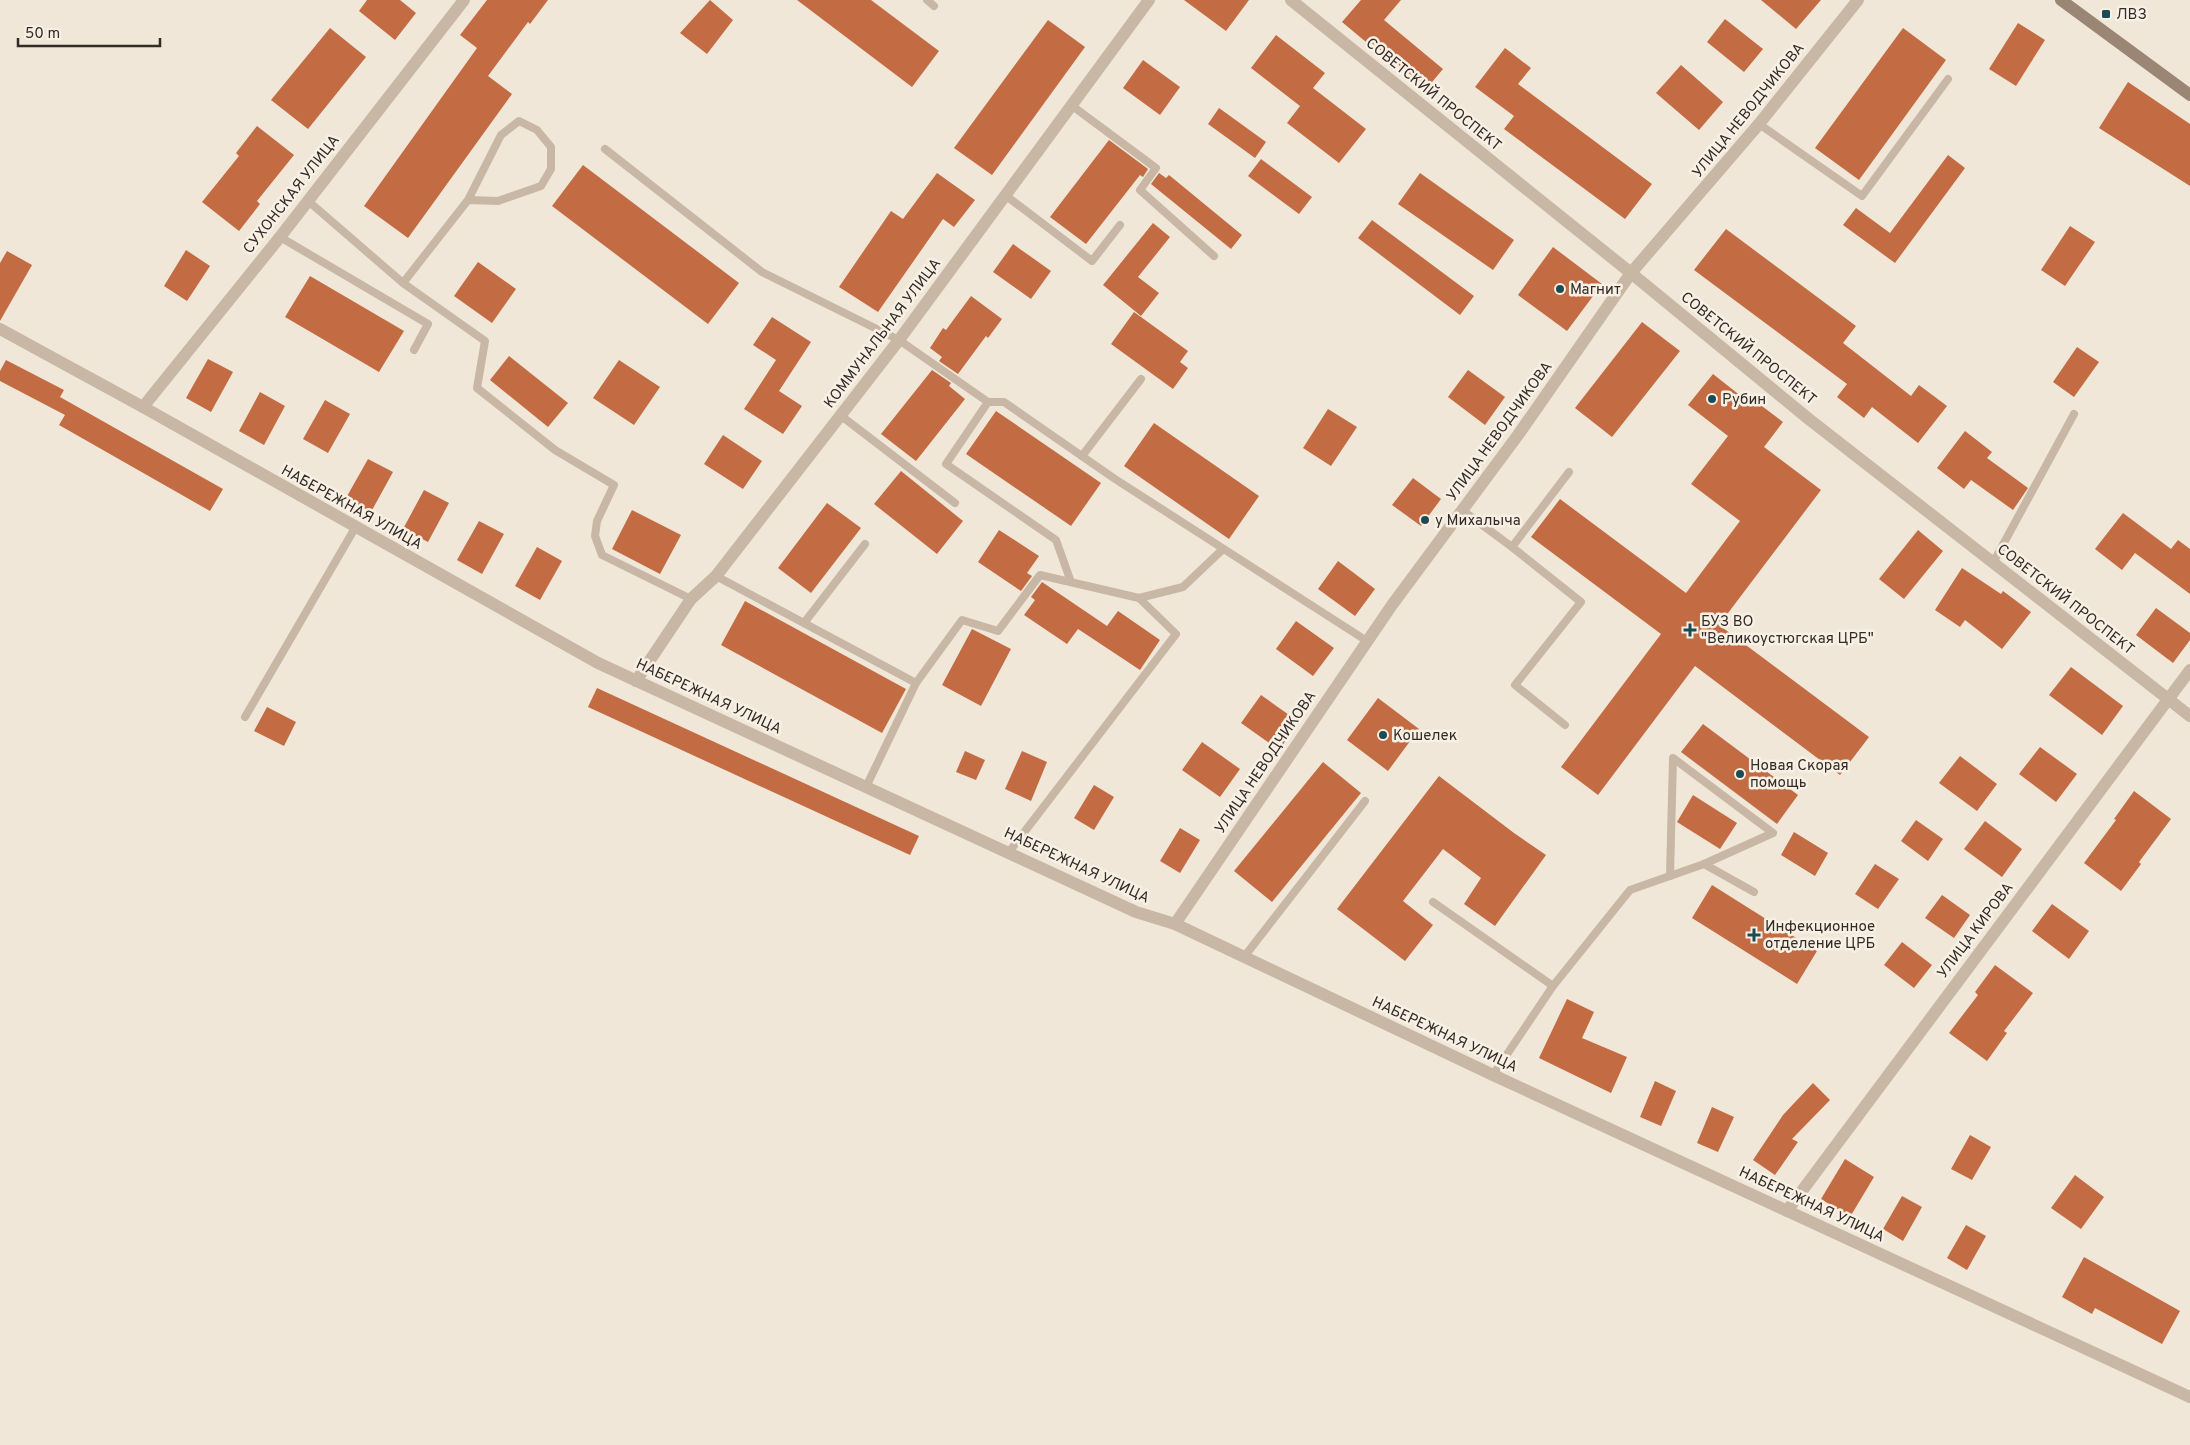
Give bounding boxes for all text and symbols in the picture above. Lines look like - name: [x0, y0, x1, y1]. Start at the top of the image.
- place label: ЛВЗ: [2116, 6, 2147, 25]
- marker: ЛВЗ: [2100, 8, 2112, 20]
- scale bar: [18, 15, 160, 47]
- text: 50 m: [25, 25, 60, 44]
- street label: СОВЕТСКИЙ ПРОСПЕКТ: [1361, 33, 1506, 156]
- street label: УЛИЦА НЕВОДЧИКОВА: [1689, 40, 1809, 182]
- street label: СУХОНСКАЯ УЛИЦА: [240, 132, 345, 258]
- street label: КОММУНАЛЬНАЯ УЛИЦА: [821, 255, 946, 413]
- place label: Магнит: [1570, 281, 1621, 300]
- marker: Магнит: [1554, 283, 1566, 295]
- street label: СОВЕТСКИЙ ПРОСПЕКТ: [1676, 287, 1821, 410]
- street label: УЛИЦА НЕВОДЧИКОВА: [1443, 358, 1557, 505]
- place label: Рубин: [1722, 391, 1766, 410]
- marker: Рубин: [1706, 393, 1718, 405]
- street label: НАБЕРЕЖНАЯ УЛИЦА: [277, 462, 425, 555]
- place label: у Михалыча: [1435, 512, 1521, 531]
- marker: у Михалыча: [1419, 514, 1431, 526]
- street label: СОВЕТСКИЙ ПРОСПЕКТ: [1992, 539, 2139, 660]
- place label: БУЗ ВО "Великоустюгская ЦРБ": [1701, 613, 1874, 649]
- marker: БУЗ ВО "Великоустюгская ЦРБ": [1683, 623, 1697, 637]
- street label: НАБЕРЕЖНАЯ УЛИЦА: [633, 655, 784, 739]
- street label: УЛИЦА НЕВОДЧИКОВА: [1211, 688, 1321, 838]
- place label: Кошелек: [1393, 727, 1457, 746]
- marker: Кошелек: [1377, 729, 1389, 741]
- place label: Новая Скорая помощь: [1750, 757, 1849, 793]
- marker: Новая Скорая помощь: [1734, 768, 1746, 780]
- street label: НАБЕРЕЖНАЯ УЛИЦА: [1001, 824, 1152, 908]
- street label: УЛИЦА КИРОВА: [1934, 879, 2018, 983]
- place label: Инфекционное отделение ЦРБ: [1765, 918, 1875, 954]
- marker: Инфекционное отделение ЦРБ: [1747, 928, 1761, 942]
- street label: НАБЕРЕЖНАЯ УЛИЦА: [1369, 993, 1520, 1077]
- street label: НАБЕРЕЖНАЯ УЛИЦА: [1736, 1163, 1887, 1247]

